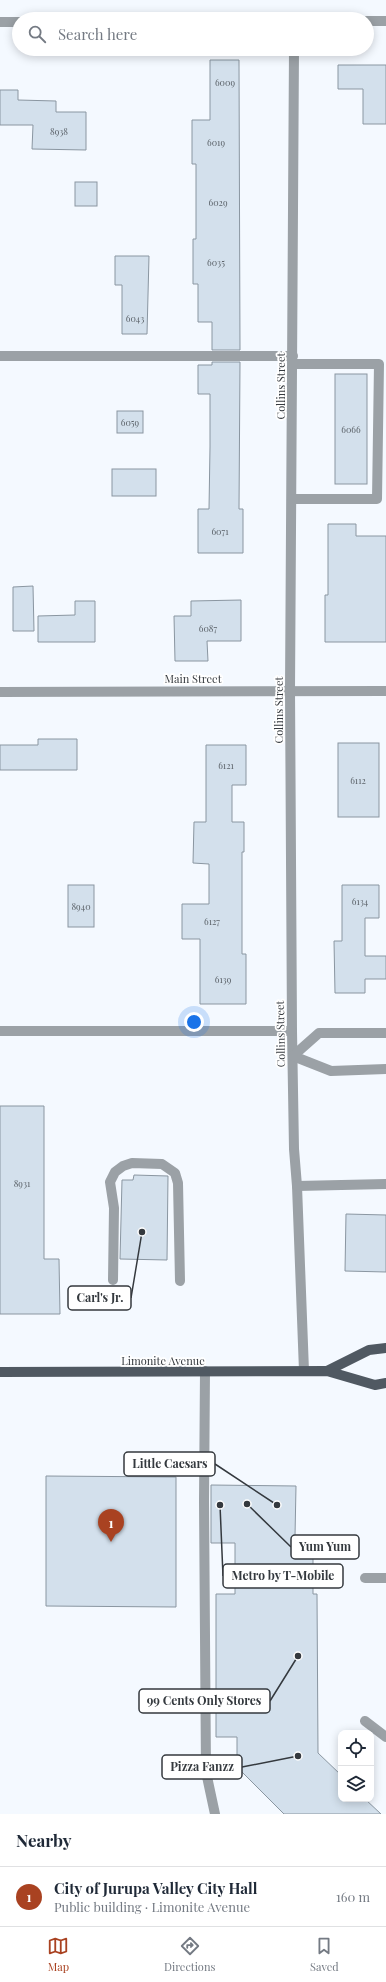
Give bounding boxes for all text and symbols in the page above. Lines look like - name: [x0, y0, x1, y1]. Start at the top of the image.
- search box: [12, 12, 374, 56]
- icon: search: [26, 23, 48, 45]
- text: Search here: [58, 24, 137, 44]
- house number: 6009: [215, 76, 235, 88]
- house number: 8938: [50, 125, 68, 137]
- house number: 6019: [207, 136, 225, 148]
- house number: 6029: [209, 196, 228, 208]
- house number: 6035: [207, 256, 225, 268]
- house number: 6043: [126, 312, 144, 324]
- street label: Collins Street: [273, 353, 288, 419]
- house number: 6059: [121, 416, 140, 428]
- house number: 6066: [341, 423, 361, 435]
- house number: 6071: [211, 525, 229, 537]
- house number: 6087: [199, 622, 218, 634]
- street label: Main Street: [164, 671, 222, 686]
- street label: Collins Street: [271, 677, 286, 743]
- house number: 6121: [218, 759, 234, 771]
- house number: 6112: [350, 774, 366, 786]
- house number: 6134: [352, 895, 369, 907]
- house number: 8940: [71, 900, 91, 912]
- house number: 6127: [204, 915, 220, 927]
- house number: 6139: [215, 973, 232, 985]
- street label: Collins Street: [272, 1000, 288, 1068]
- your location: [184, 1012, 204, 1032]
- house number: 8931: [14, 1177, 31, 1189]
- callout: Carl's Jr.: [68, 1286, 131, 1310]
- text: Carl's Jr.: [77, 1289, 123, 1305]
- street label: Limonite Avenue: [121, 1353, 205, 1368]
- callout: Little Caesars: [124, 1452, 215, 1476]
- text: Little Caesars: [132, 1455, 208, 1471]
- pin: 1: [98, 1509, 124, 1542]
- callout: Yum Yum: [291, 1535, 359, 1559]
- text: Yum Yum: [298, 1538, 351, 1554]
- callout: Metro by T-Mobile: [223, 1564, 343, 1588]
- text: Metro by T-Mobile: [232, 1567, 334, 1583]
- callout: 99 Cents Only Stores: [139, 1689, 270, 1713]
- text: 99 Cents Only Stores: [147, 1692, 262, 1708]
- map controls: [338, 1730, 374, 1802]
- button: locate: [338, 1730, 374, 1766]
- callout: Pizza Fanzz: [162, 1755, 242, 1779]
- text: Pizza Fanzz: [170, 1758, 234, 1774]
- button: layers: [338, 1766, 374, 1802]
- text: Nearby: [16, 1829, 71, 1851]
- text: City of Jurupa Valley City Hall: [54, 1878, 257, 1898]
- text: 1: [27, 1888, 31, 1905]
- text: 160 m: [336, 1888, 370, 1905]
- text: Public building · Limonite Avenue: [54, 1898, 250, 1915]
- tab: Map: [47, 1935, 69, 1974]
- tab: Directions: [164, 1935, 215, 1974]
- tab: Saved: [310, 1935, 339, 1974]

